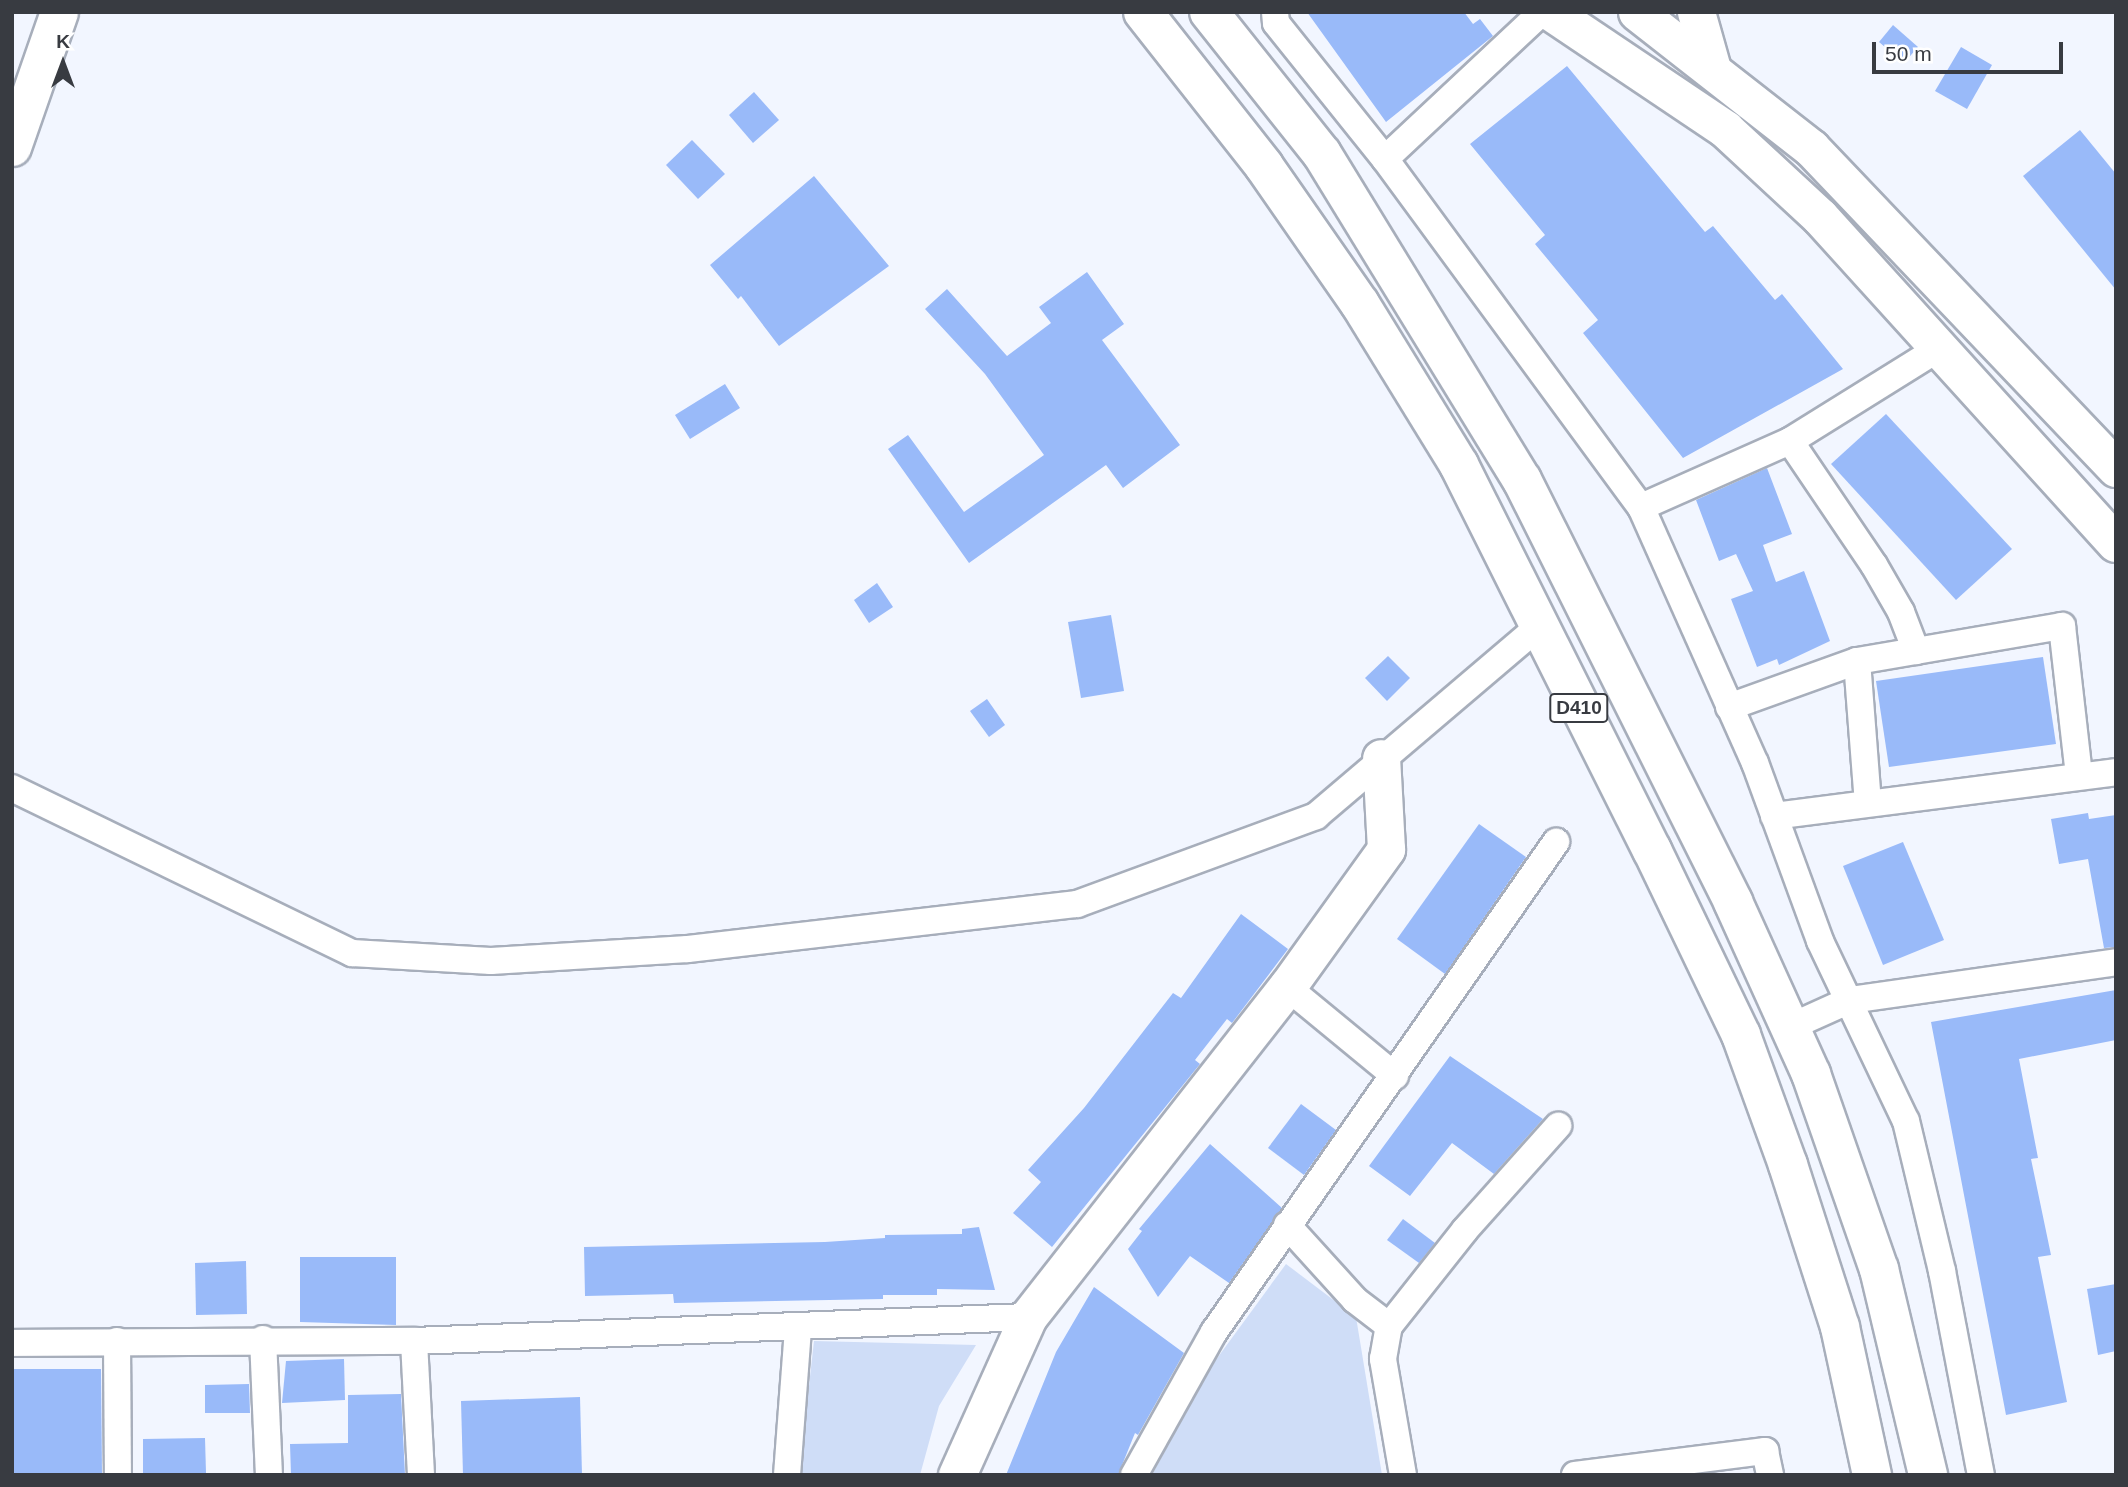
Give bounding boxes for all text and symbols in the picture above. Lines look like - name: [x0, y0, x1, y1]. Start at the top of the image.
- north arrow: [28, 28, 98, 98]
- scale bar: [1876, 28, 2067, 72]
- text: K: [56, 31, 70, 52]
- text: 50 m: [1885, 42, 1932, 65]
- road number: D410: [1549, 692, 1609, 723]

